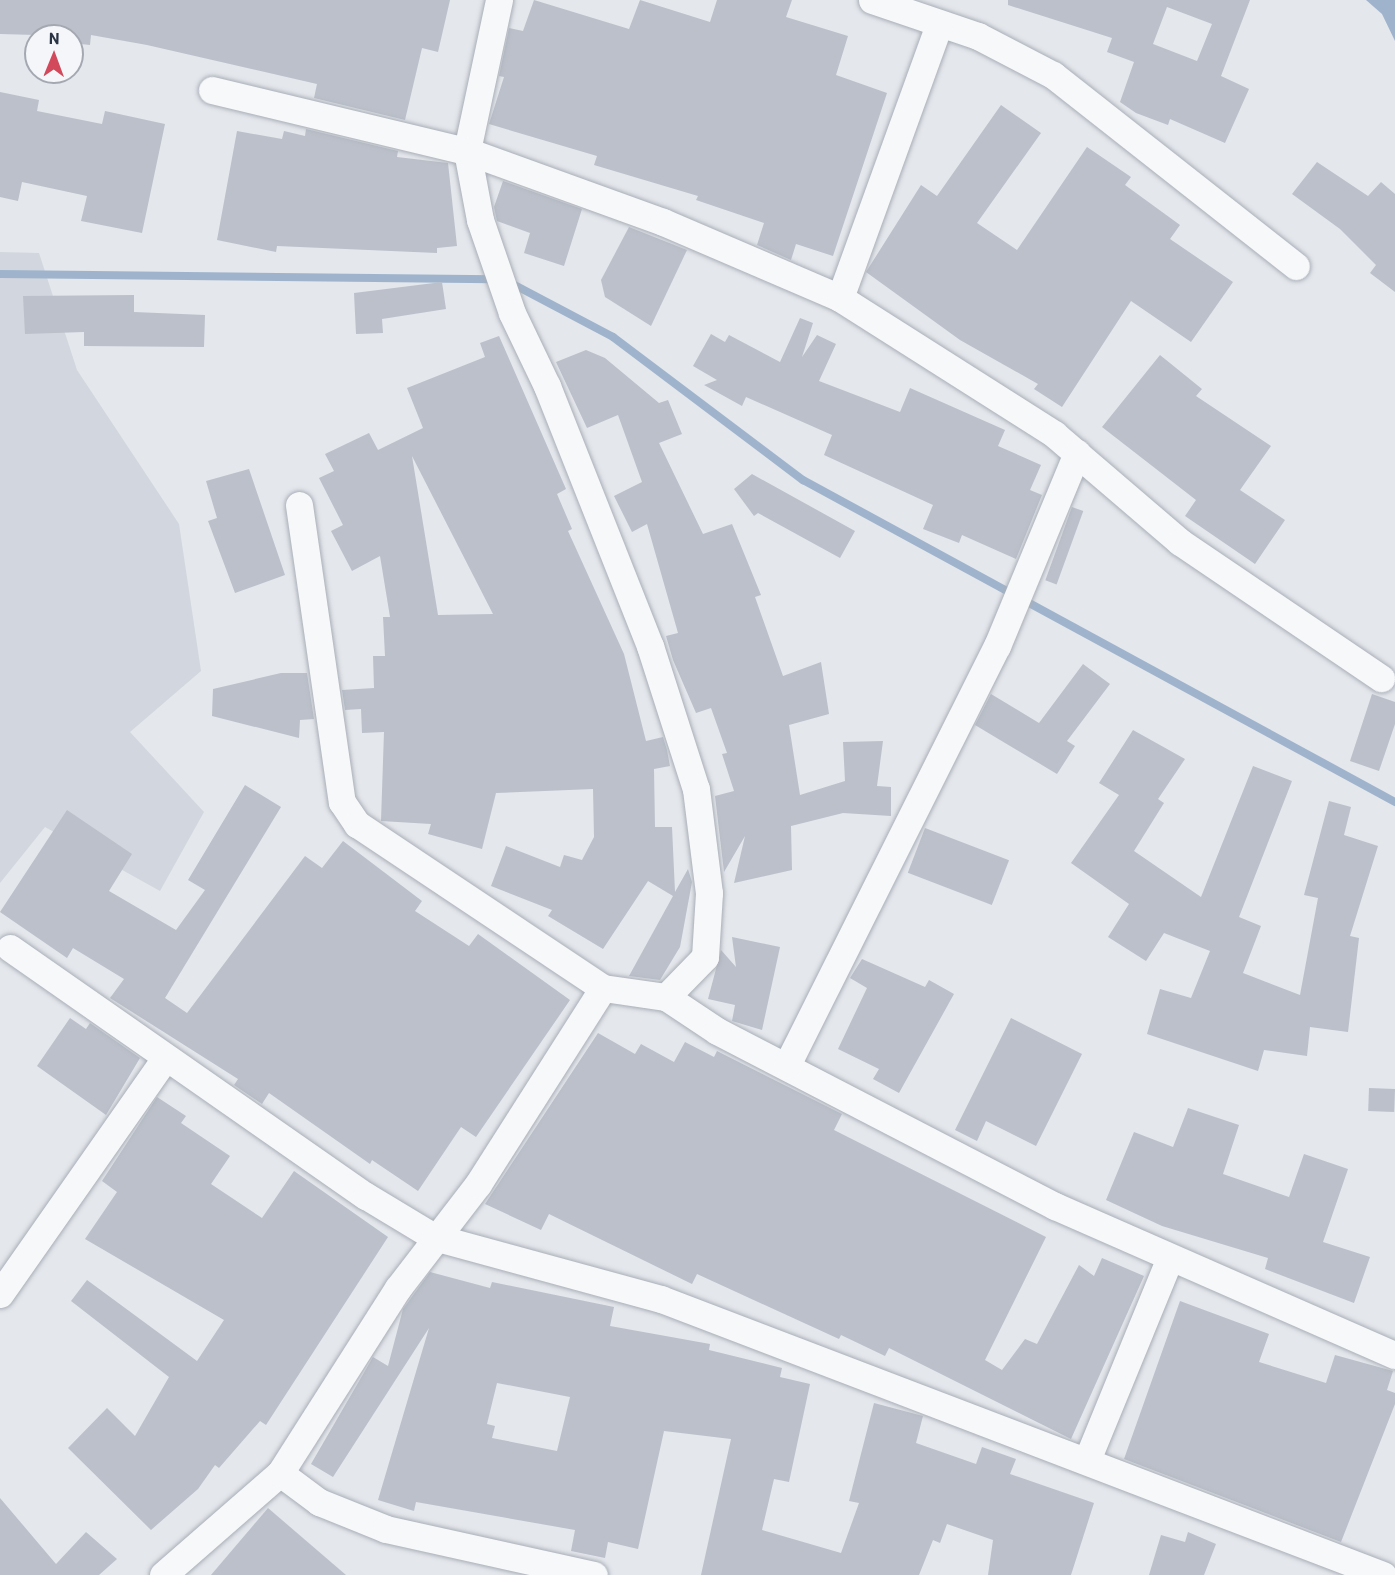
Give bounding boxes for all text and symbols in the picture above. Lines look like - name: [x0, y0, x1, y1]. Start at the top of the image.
- north arrow: [24, 24, 84, 84]
- text: N: [49, 28, 60, 47]

